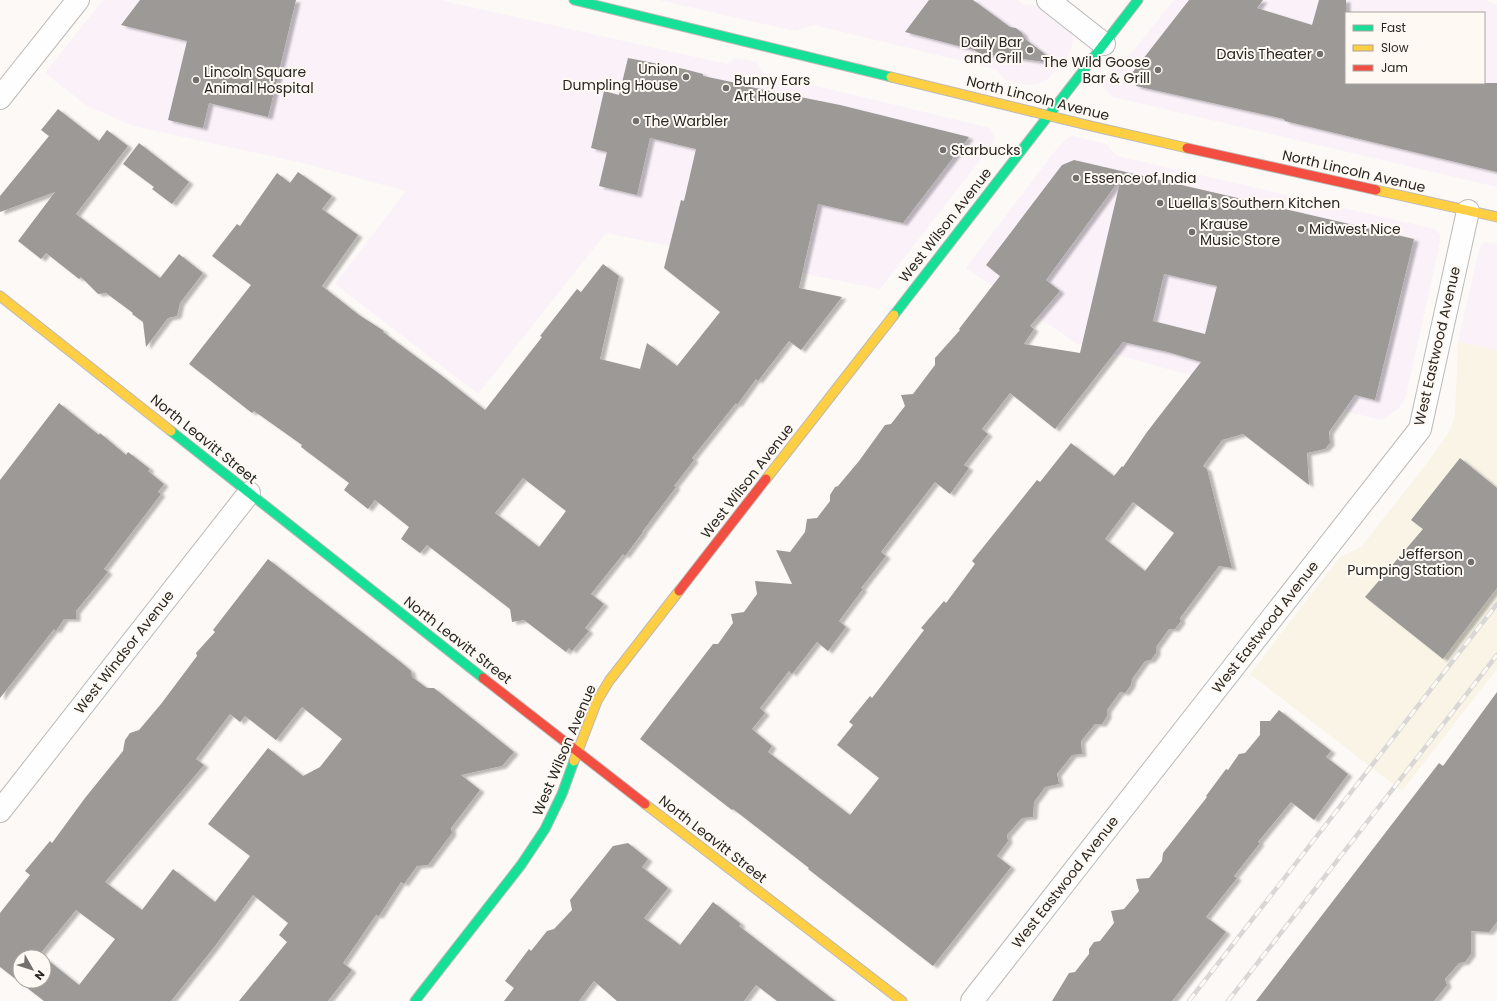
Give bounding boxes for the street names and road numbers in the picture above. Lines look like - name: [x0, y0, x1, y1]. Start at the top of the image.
- street label: North Lincoln Avenue: [965, 71, 1112, 125]
- street label: North Lincoln Avenue: [1280, 145, 1428, 197]
- street label: West Wilson Avenue: [894, 163, 996, 287]
- street label: West Eastwood Avenue: [1409, 264, 1465, 428]
- street label: North Leavitt Street: [146, 390, 262, 488]
- street label: West Wilson Avenue: [696, 419, 798, 543]
- street label: West Eastwood Avenue: [1207, 556, 1323, 697]
- street label: West Windsor Avenue: [69, 586, 179, 718]
- street label: North Leavitt Street: [400, 591, 516, 689]
- street label: West Wilson Avenue: [527, 681, 601, 819]
- street label: North Leavitt Street: [655, 790, 771, 888]
- street label: West Eastwood Avenue: [1007, 811, 1123, 952]

